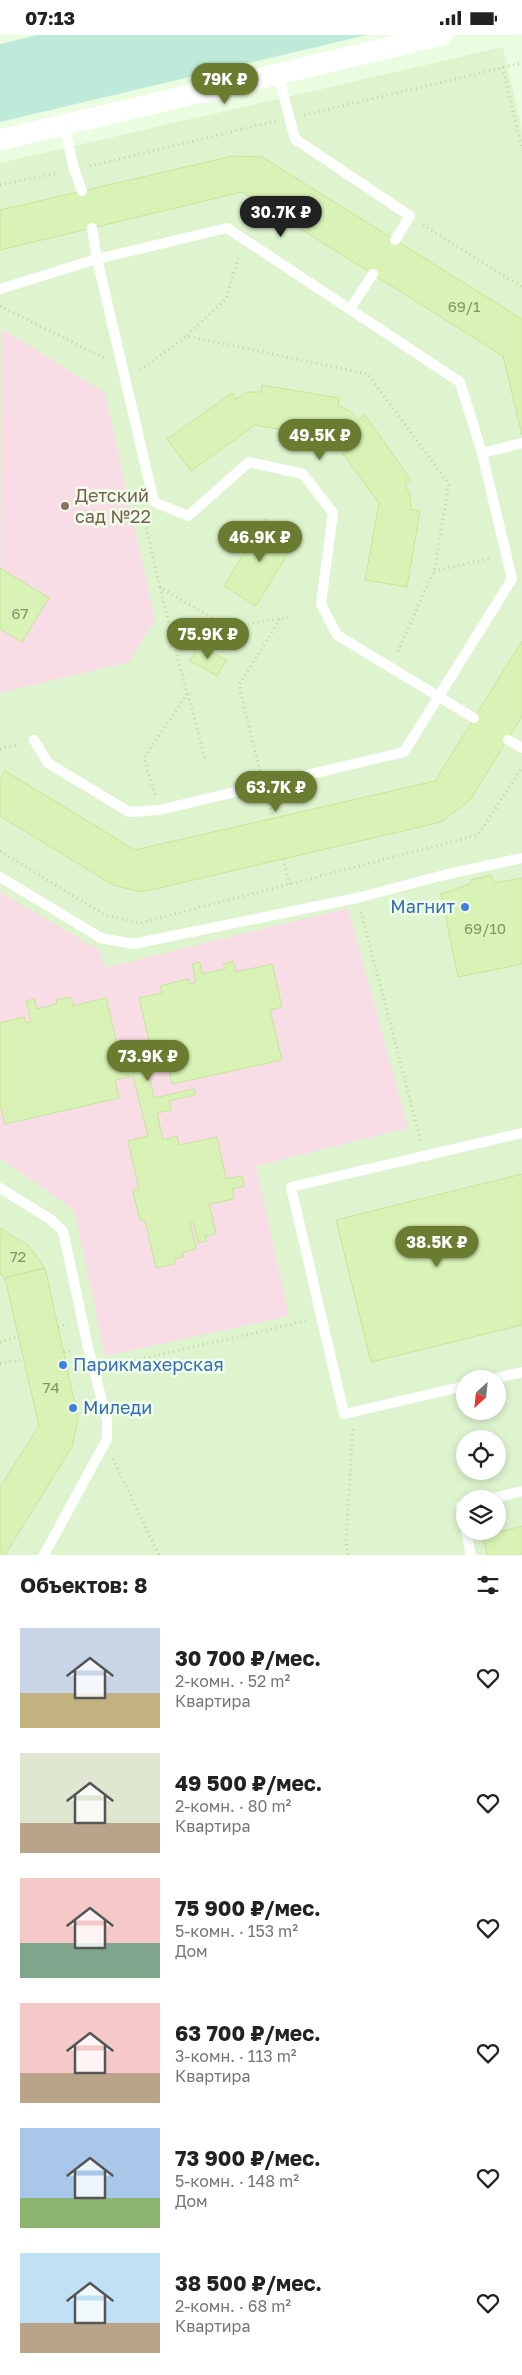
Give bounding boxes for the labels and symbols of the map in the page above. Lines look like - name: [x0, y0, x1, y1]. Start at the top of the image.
- pin: 79K ₽: [190, 63, 260, 105]
- pin: 30.7K ₽: [235, 195, 327, 238]
- house number: 69/1: [448, 297, 480, 315]
- pin: 49.5K ₽: [274, 419, 366, 461]
- place label: Детский сад №22: [75, 484, 151, 527]
- marker: Детский сад №22: [59, 500, 71, 512]
- pin: 46.9K ₽: [214, 521, 306, 563]
- house number: 67: [11, 604, 29, 622]
- pin: 75.9K ₽: [162, 617, 254, 660]
- pin: 63.7K ₽: [230, 771, 322, 813]
- place label: Магнит: [390, 895, 455, 917]
- marker: Магнит: [459, 901, 471, 913]
- house number: 69/10: [464, 919, 506, 937]
- pin: 73.9K ₽: [102, 1039, 194, 1082]
- pin: 38.5K ₽: [391, 1225, 483, 1268]
- house number: 72: [10, 1247, 26, 1265]
- place label: Парикмахерская: [73, 1353, 224, 1375]
- marker: Парикмахерская: [57, 1359, 69, 1371]
- north arrow: [456, 1370, 506, 1420]
- house number: 74: [42, 1378, 60, 1396]
- place label: Миледи: [83, 1396, 152, 1418]
- marker: Миледи: [67, 1402, 79, 1414]

